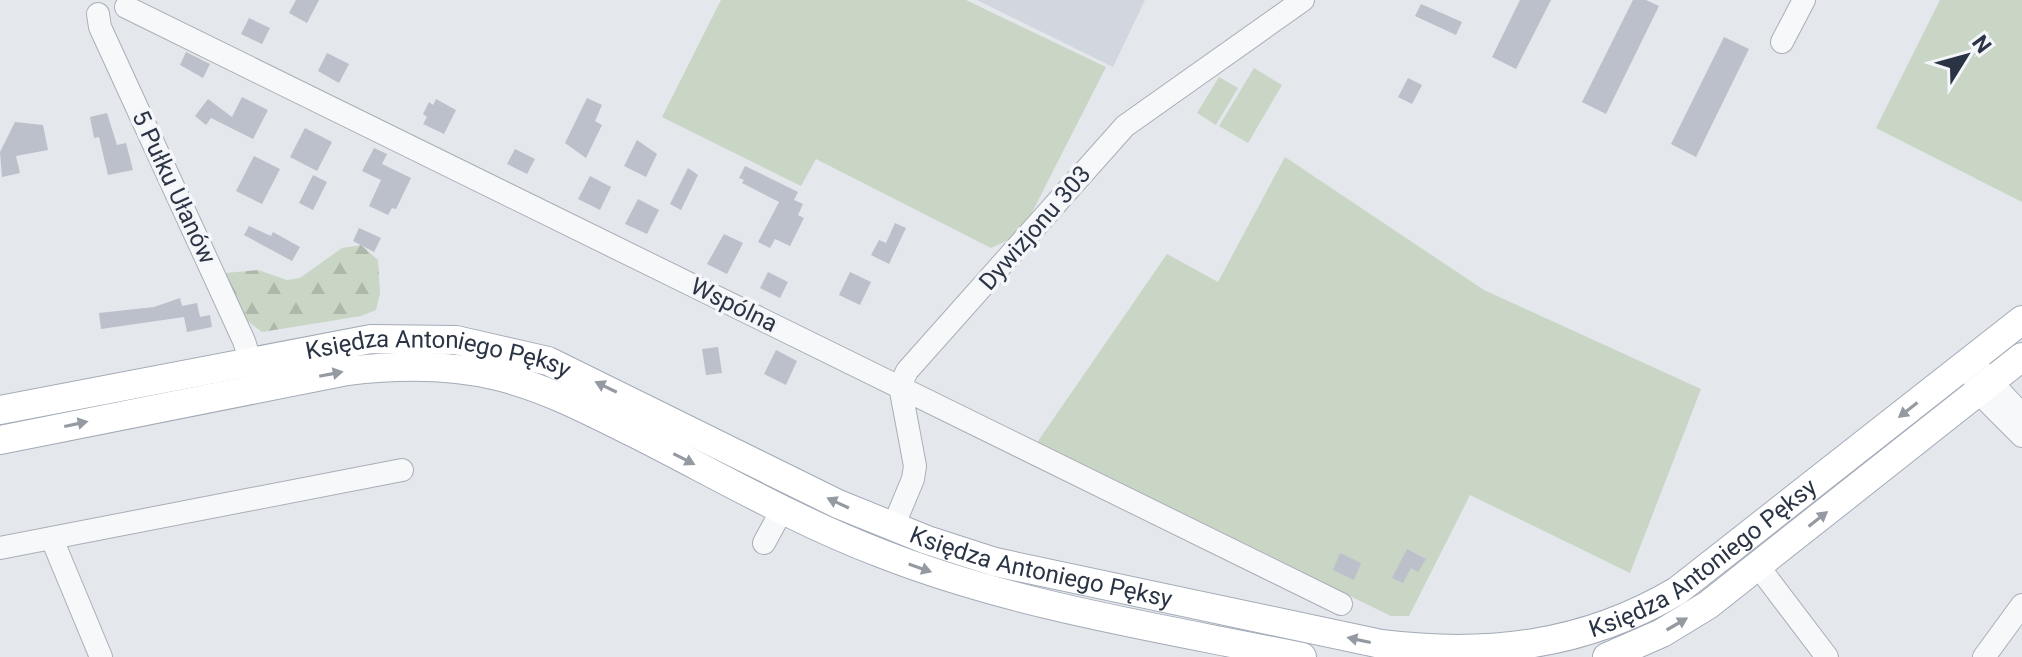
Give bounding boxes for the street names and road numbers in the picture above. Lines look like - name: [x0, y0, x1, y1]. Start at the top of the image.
- street label: 5 Pułku Ułanów: [126, 106, 222, 268]
- street label: Dywizjonu 303: [974, 160, 1096, 296]
- street label: Wspólna: [686, 272, 782, 338]
- street label: Księdza Antoniego Pęksy: [303, 324, 576, 384]
- street label: Księdza Antoniego Pęksy: [1585, 472, 1823, 643]
- street label: Księdza Antoniego Pęksy: [906, 521, 1175, 613]

